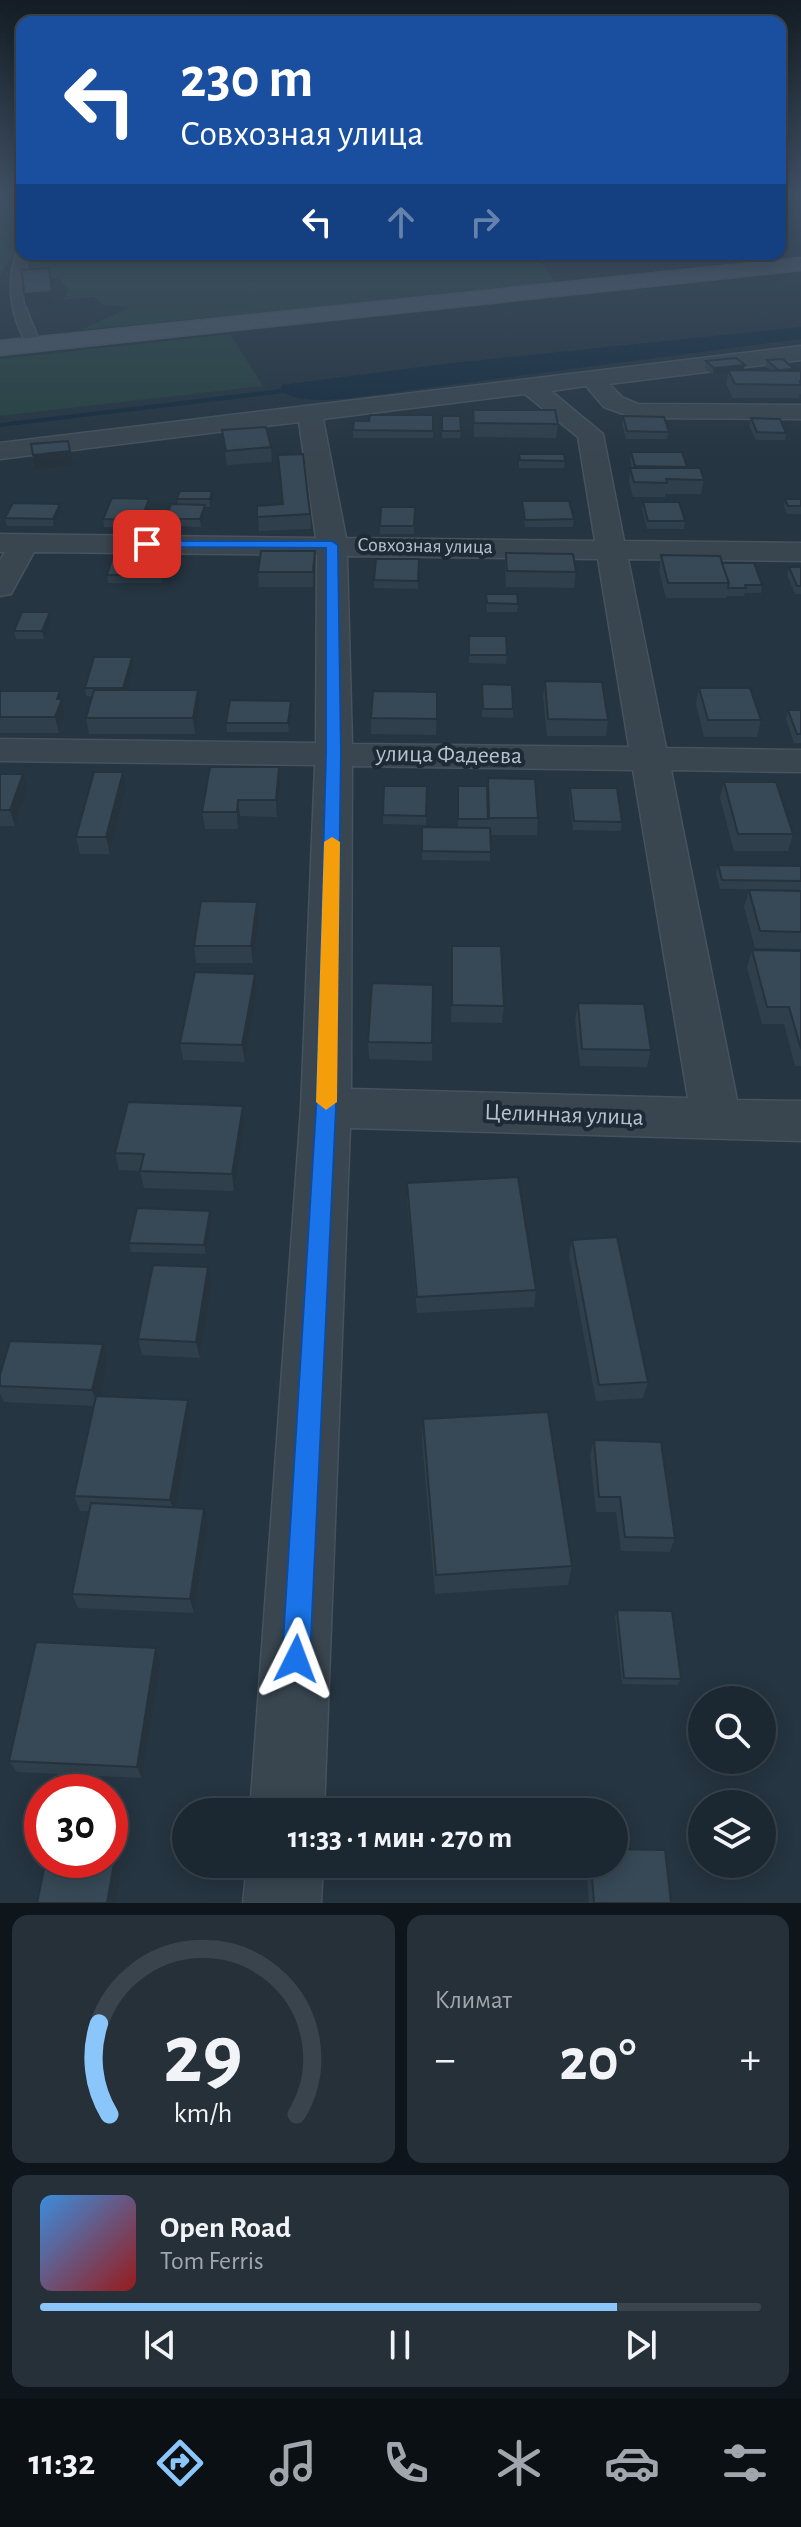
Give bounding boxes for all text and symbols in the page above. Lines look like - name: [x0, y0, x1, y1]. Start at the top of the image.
- icon: left: [48, 48, 152, 152]
- text: 230 m: [180, 51, 313, 107]
- text: Совхозная улица: [180, 116, 424, 152]
- icon: left: [295, 200, 339, 244]
- icon: ahead: [379, 200, 423, 244]
- icon: right: [463, 200, 507, 244]
- pin: [113, 510, 181, 578]
- icon: arrive: [125, 522, 169, 566]
- street label: Совхозная улица: [357, 535, 493, 557]
- street label: улица Фадеева: [375, 742, 522, 768]
- street label: Целинная улица: [484, 1100, 644, 1130]
- position arrow: [254, 1617, 338, 1701]
- map controls: [688, 1686, 776, 1878]
- button: search: [688, 1686, 776, 1774]
- speed limit sign: 30: [24, 1774, 128, 1878]
- button: layers: [688, 1790, 776, 1878]
- text: 11:33 · 1 мин · 270 m: [288, 1823, 512, 1853]
- text: Климат: [435, 1987, 512, 2013]
- text: 29: [164, 2014, 243, 2098]
- text: 20°: [559, 2031, 636, 2091]
- text: −: [435, 2038, 456, 2082]
- text: +: [740, 2038, 761, 2082]
- text: km/h: [174, 2099, 233, 2128]
- text: Open Road: [160, 2213, 291, 2243]
- text: Tom Ferris: [160, 2248, 264, 2274]
- icon: previous: [138, 2323, 182, 2367]
- icon: pause: [378, 2323, 422, 2367]
- icon: next: [619, 2323, 663, 2367]
- icon: directions: [152, 2435, 208, 2491]
- icon: music: [265, 2435, 321, 2491]
- icon: phone: [378, 2435, 434, 2491]
- icon: climate: [491, 2435, 547, 2491]
- icon: car: [604, 2435, 660, 2491]
- icon: filters: [717, 2435, 773, 2491]
- text: 11:32: [28, 2445, 95, 2481]

